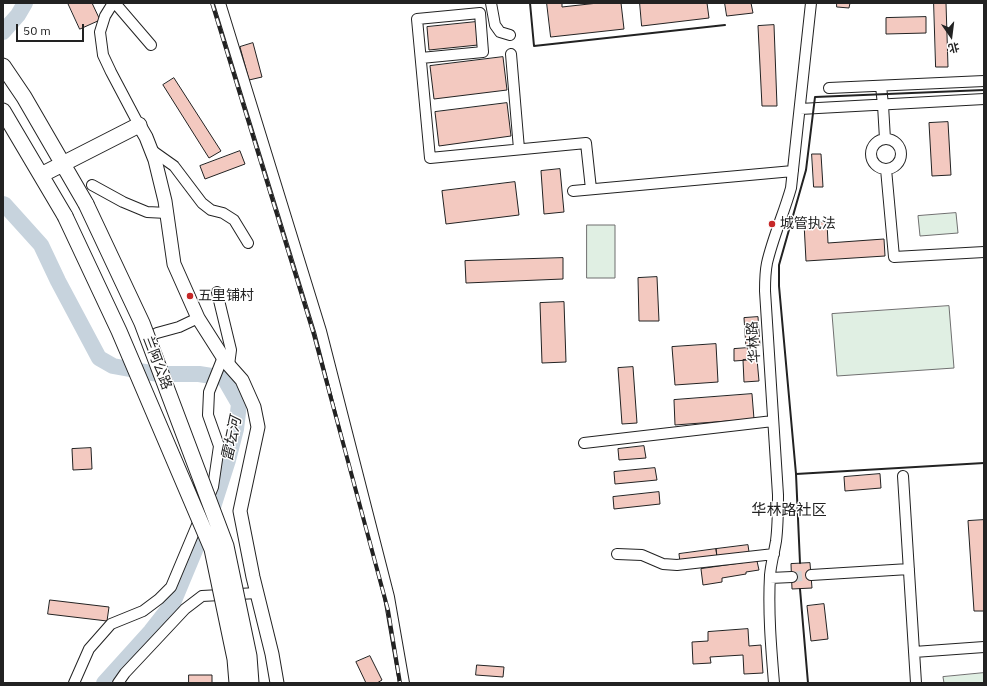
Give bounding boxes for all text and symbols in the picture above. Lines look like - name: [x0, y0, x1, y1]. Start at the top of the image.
- scale bar: [18, 16, 86, 42]
- north arrow: [931, 16, 971, 56]
- text: 50 m: [23, 23, 51, 38]
- text: 北: [947, 40, 961, 56]
- place label: 城管执法: [780, 216, 836, 232]
- marker: 城管执法: [767, 219, 777, 229]
- place label: 五里铺村: [198, 288, 254, 304]
- marker: 五里铺村: [185, 291, 195, 301]
- street label: 华林路: [744, 320, 764, 364]
- street label: 兰阿公路: [139, 334, 175, 392]
- water label: 雷坛河: [219, 415, 245, 463]
- district label: 华林路社区: [752, 502, 826, 520]

